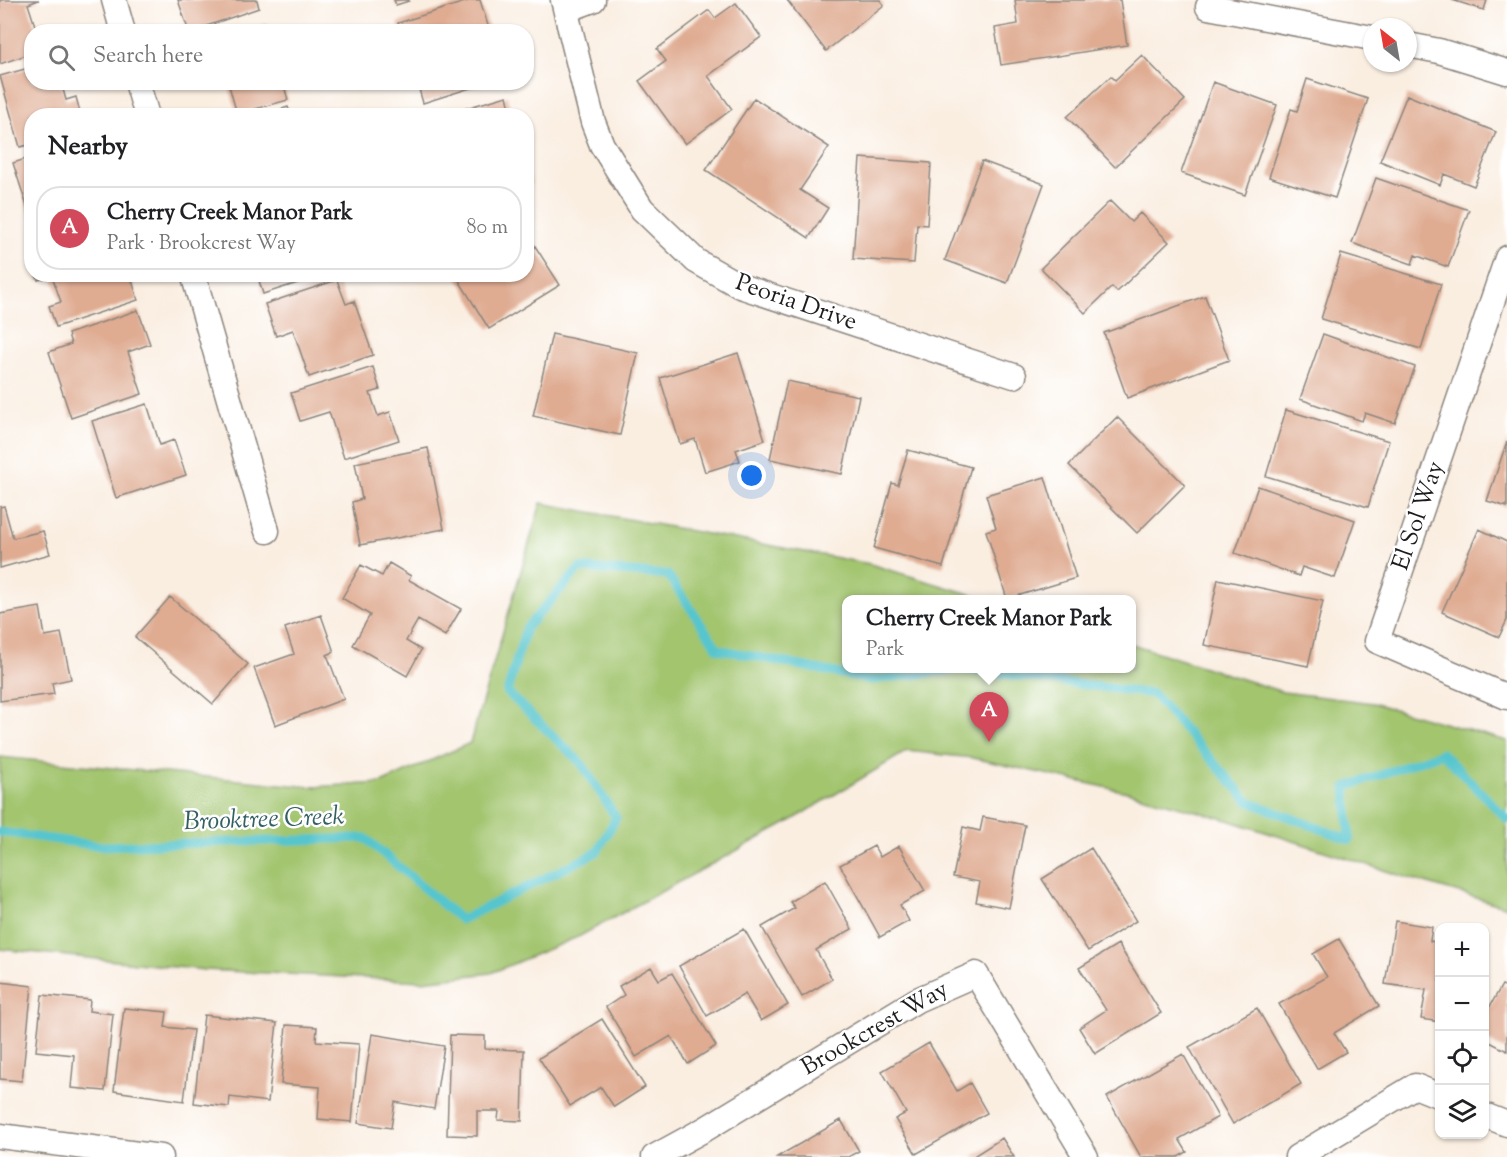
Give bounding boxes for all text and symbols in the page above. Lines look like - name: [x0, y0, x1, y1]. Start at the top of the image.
- north arrow: [1363, 18, 1417, 72]
- search box: [24, 24, 534, 90]
- icon: search: [45, 41, 78, 74]
- text: Search here: [93, 41, 203, 73]
- text: Nearby: [48, 129, 128, 166]
- text: Cherry Creek Manor Park: [107, 198, 353, 230]
- text: A: [61, 214, 78, 243]
- text: 80 m: [467, 214, 508, 243]
- text: Park · Brookcrest Way: [107, 230, 296, 259]
- street label: Peoria Drive: [731, 266, 861, 340]
- street label: El Sol Way: [1384, 457, 1454, 575]
- your location: [737, 461, 766, 490]
- popup: [842, 595, 1136, 673]
- text: Cherry Creek Manor Park: [866, 604, 1112, 636]
- text: Park: [866, 636, 904, 665]
- pin: A: [970, 692, 1008, 742]
- water label: Brooktree Creek: [183, 799, 345, 841]
- map controls: [1435, 923, 1489, 1139]
- button: +: [1435, 923, 1489, 977]
- street label: Brookcrest Way: [795, 973, 955, 1085]
- button: −: [1435, 977, 1489, 1031]
- button: locate: [1435, 1031, 1489, 1085]
- button: layers: [1435, 1085, 1489, 1139]

